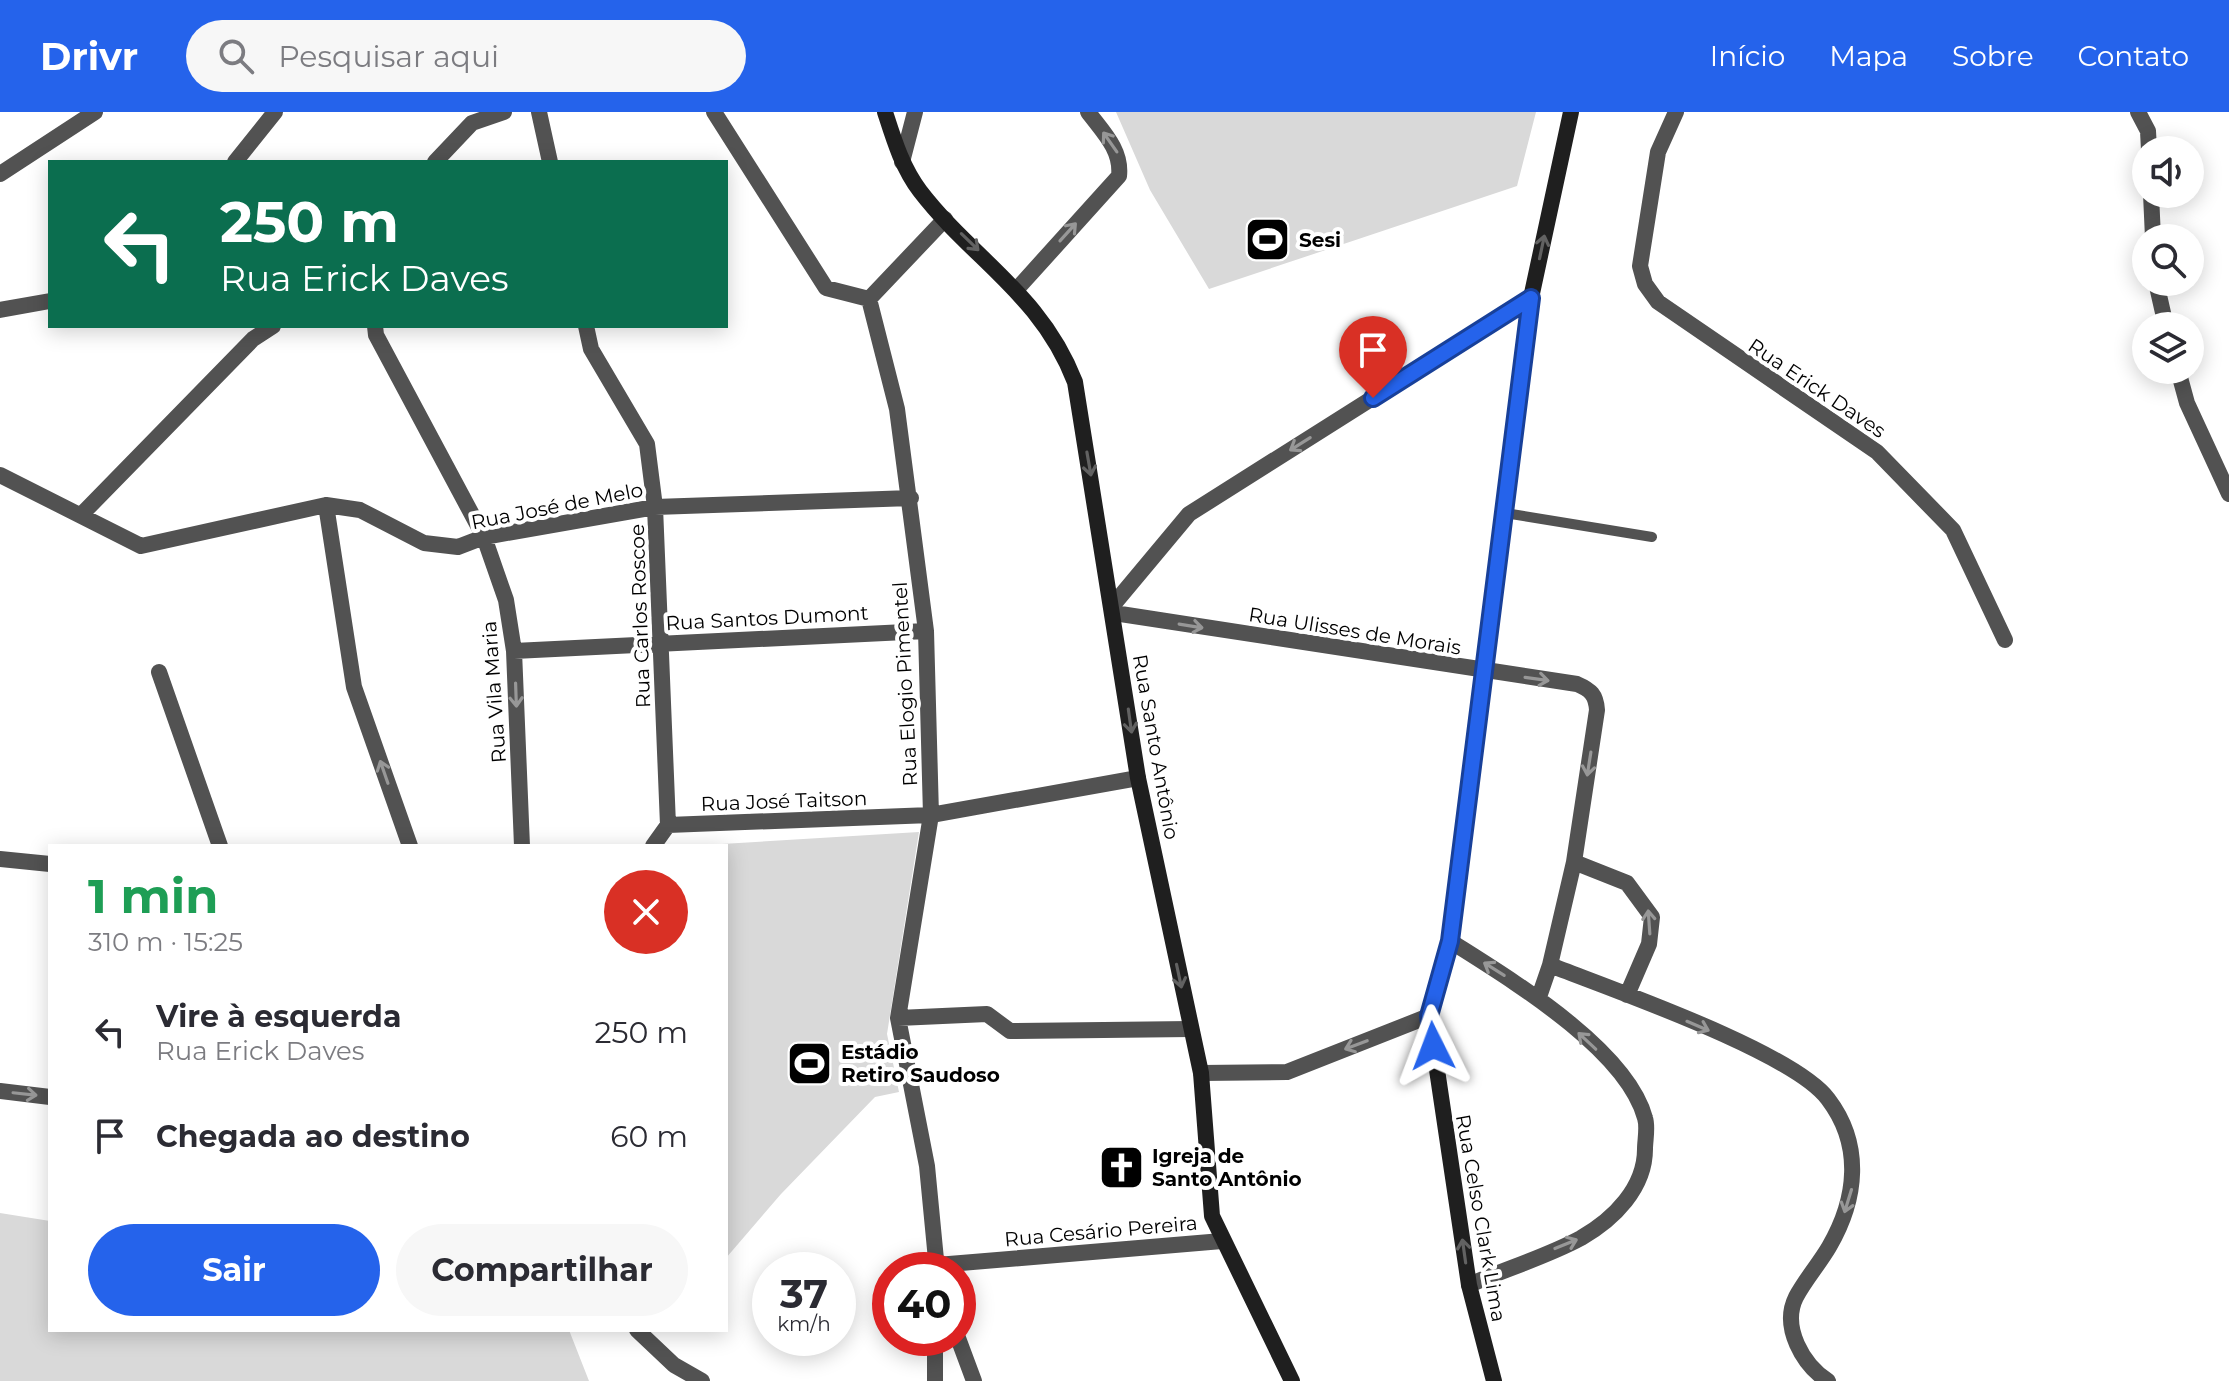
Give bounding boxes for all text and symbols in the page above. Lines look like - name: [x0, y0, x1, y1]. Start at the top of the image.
- search box: [186, 20, 746, 92]
- text: Drivr: [40, 33, 138, 80]
- icon: search: [214, 34, 258, 78]
- text: Pesquisar aqui: [278, 38, 499, 75]
- text: Início: [1710, 39, 1785, 73]
- text: Mapa: [1829, 39, 1908, 73]
- text: Sobre: [1952, 39, 2034, 73]
- text: Contato: [2078, 39, 2189, 73]
- one-way arrow: [1102, 132, 1119, 153]
- map controls: [2132, 136, 2204, 384]
- button: sound: [2132, 136, 2204, 208]
- text: 250 m: [220, 188, 399, 256]
- icon: left: [88, 192, 192, 296]
- sports icon: Sesi: [1244, 216, 1292, 264]
- one-way arrow: [1059, 223, 1077, 243]
- button: search: [2132, 224, 2204, 296]
- place label: Sesi: [1299, 228, 1341, 252]
- one-way arrow: [960, 233, 980, 252]
- one-way arrow: [1535, 234, 1550, 260]
- text: Rua Erick Daves: [220, 256, 509, 300]
- button: layers: [2132, 312, 2204, 384]
- pin: [1339, 316, 1407, 398]
- icon: arrive: [1351, 328, 1395, 372]
- street label: Rua Erick Daves: [1744, 333, 1890, 443]
- one-way arrow: [1289, 436, 1311, 453]
- one-way arrow: [1082, 451, 1097, 476]
- street label: Rua José de Melo: [469, 478, 645, 534]
- street label: Rua Carlos Roscoe: [625, 524, 655, 708]
- street label: Rua Elogio Pimentel: [888, 581, 922, 787]
- street label: Rua Santos Dumont: [665, 601, 869, 635]
- street label: Rua Ulisses de Morais: [1247, 602, 1463, 660]
- one-way arrow: [1178, 619, 1203, 634]
- street label: Rua Vila Maria: [477, 620, 511, 764]
- street label: Rua Santo Antônio: [1128, 653, 1184, 841]
- one-way arrow: [1523, 671, 1549, 686]
- one-way arrow: [509, 681, 524, 708]
- one-way arrow: [1123, 707, 1138, 733]
- one-way arrow: [1581, 751, 1596, 776]
- one-way arrow: [376, 761, 390, 785]
- street label: Rua José Taitson: [700, 786, 868, 816]
- text: 1 min: [88, 867, 218, 925]
- button: close: [604, 870, 688, 954]
- one-way arrow: [1641, 909, 1656, 936]
- text: 310 m · 15:25: [88, 926, 243, 958]
- one-way arrow: [1483, 961, 1506, 977]
- one-way arrow: [1172, 962, 1187, 988]
- text: Vire à esquerda: [156, 998, 401, 1035]
- position arrow: [1391, 1004, 1475, 1088]
- icon: left: [88, 1010, 132, 1054]
- text: 250 m: [594, 1014, 688, 1051]
- one-way arrow: [1685, 1019, 1710, 1034]
- one-way arrow: [1577, 1032, 1597, 1051]
- text: Rua Erick Daves: [156, 1035, 364, 1067]
- sports icon: Estádio Retiro Saudoso: [786, 1039, 834, 1087]
- one-way arrow: [1344, 1039, 1369, 1053]
- place label: Estádio Retiro Saudoso: [841, 1040, 1000, 1087]
- one-way arrow: [11, 1087, 38, 1102]
- street label: Rua Celso Clark Lima: [1451, 1112, 1511, 1324]
- icon: arrive: [88, 1114, 132, 1158]
- text: Chegada ao destino: [156, 1118, 470, 1155]
- text: 60 m: [610, 1118, 688, 1155]
- church icon: Igreja de Santo Antônio: [1097, 1143, 1145, 1191]
- place label: Igreja de Santo Antônio: [1152, 1144, 1302, 1191]
- one-way arrow: [1840, 1188, 1855, 1214]
- street label: Rua Cesário Pereira: [1003, 1211, 1199, 1251]
- button: Sair: [88, 1224, 380, 1316]
- button: Compartilhar: [396, 1224, 688, 1316]
- one-way arrow: [1553, 1235, 1578, 1250]
- one-way arrow: [1455, 1239, 1470, 1264]
- speed limit sign: 40: [872, 1252, 976, 1356]
- text: 37: [780, 1269, 828, 1318]
- text: km/h: [777, 1312, 831, 1336]

